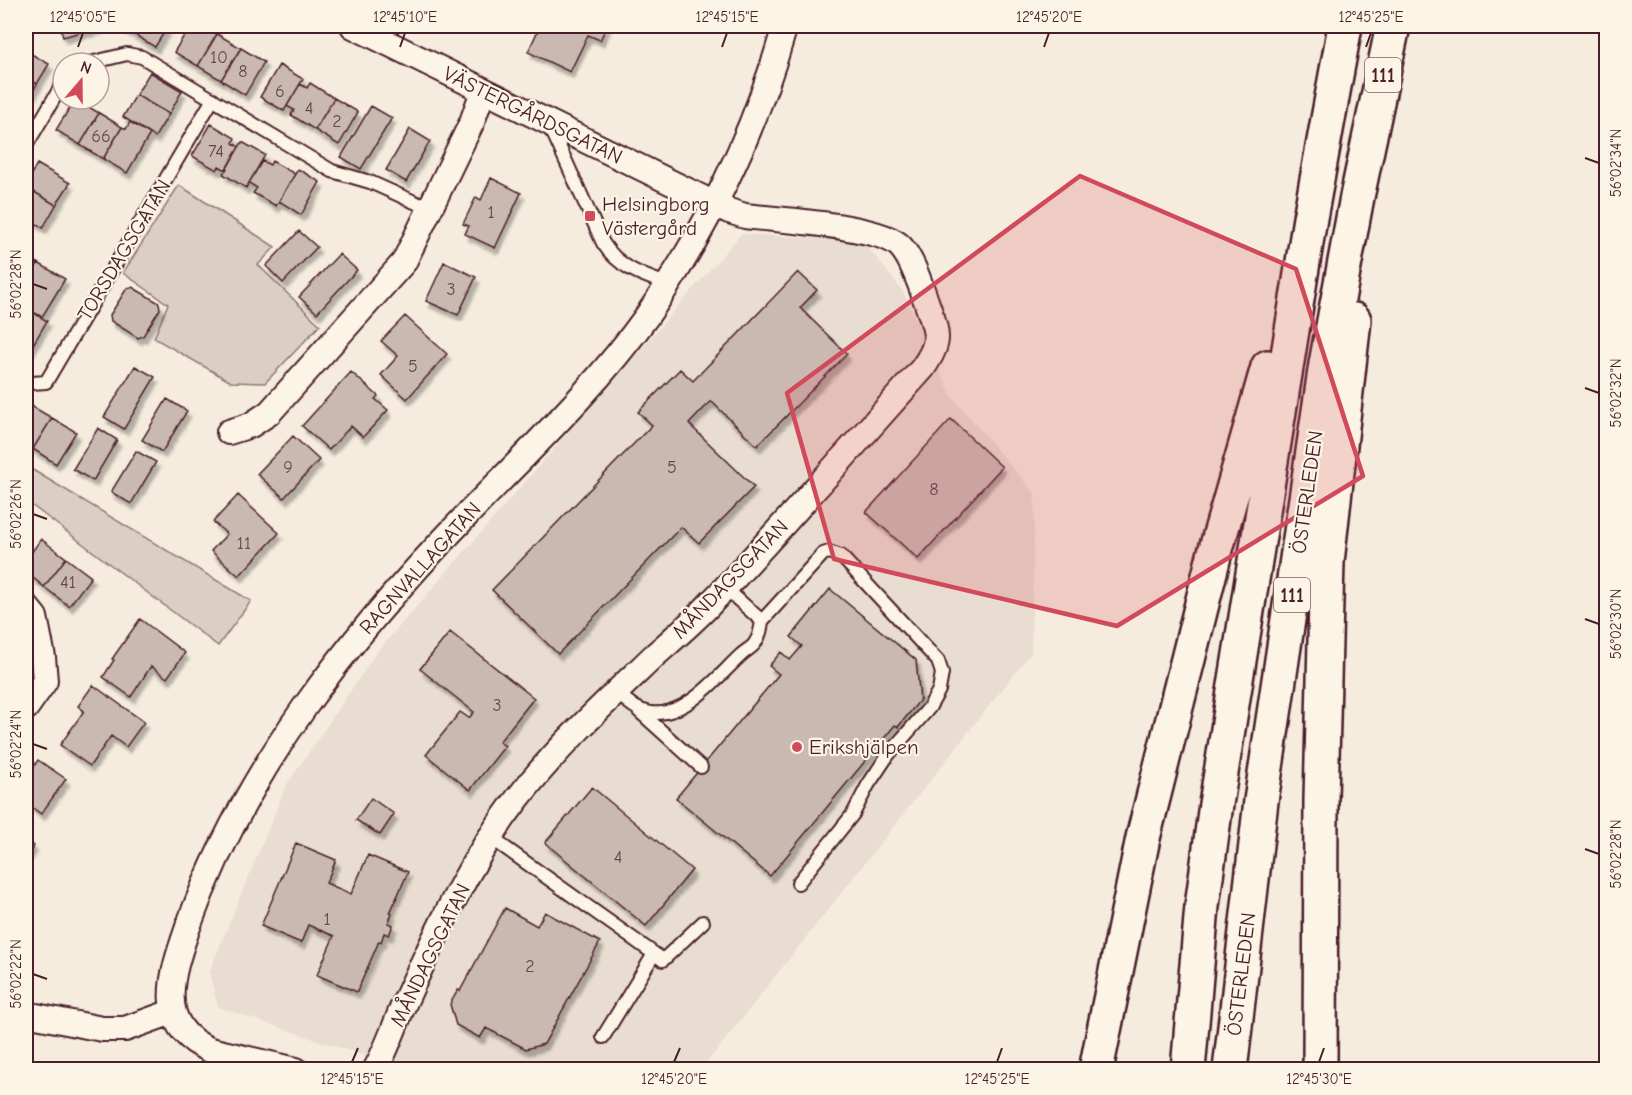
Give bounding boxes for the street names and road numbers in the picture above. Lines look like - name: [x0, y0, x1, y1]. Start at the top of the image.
- road number: 111: [1365, 58, 1401, 92]
- street label: VÄSTERGÅRDSGATAN: [440, 61, 626, 169]
- street label: TORSDAGSGATAN: [72, 175, 176, 325]
- street label: ÖSTERLEDEN: [1286, 429, 1328, 555]
- street label: RAGNVALLAGATAN: [354, 497, 486, 639]
- street label: MÅNDAGSGATAN: [667, 514, 793, 644]
- road number: 111: [1274, 578, 1310, 612]
- street label: MÅNDAGSGATAN: [385, 879, 475, 1031]
- street label: ÖSTERLEDEN: [1222, 911, 1260, 1037]

